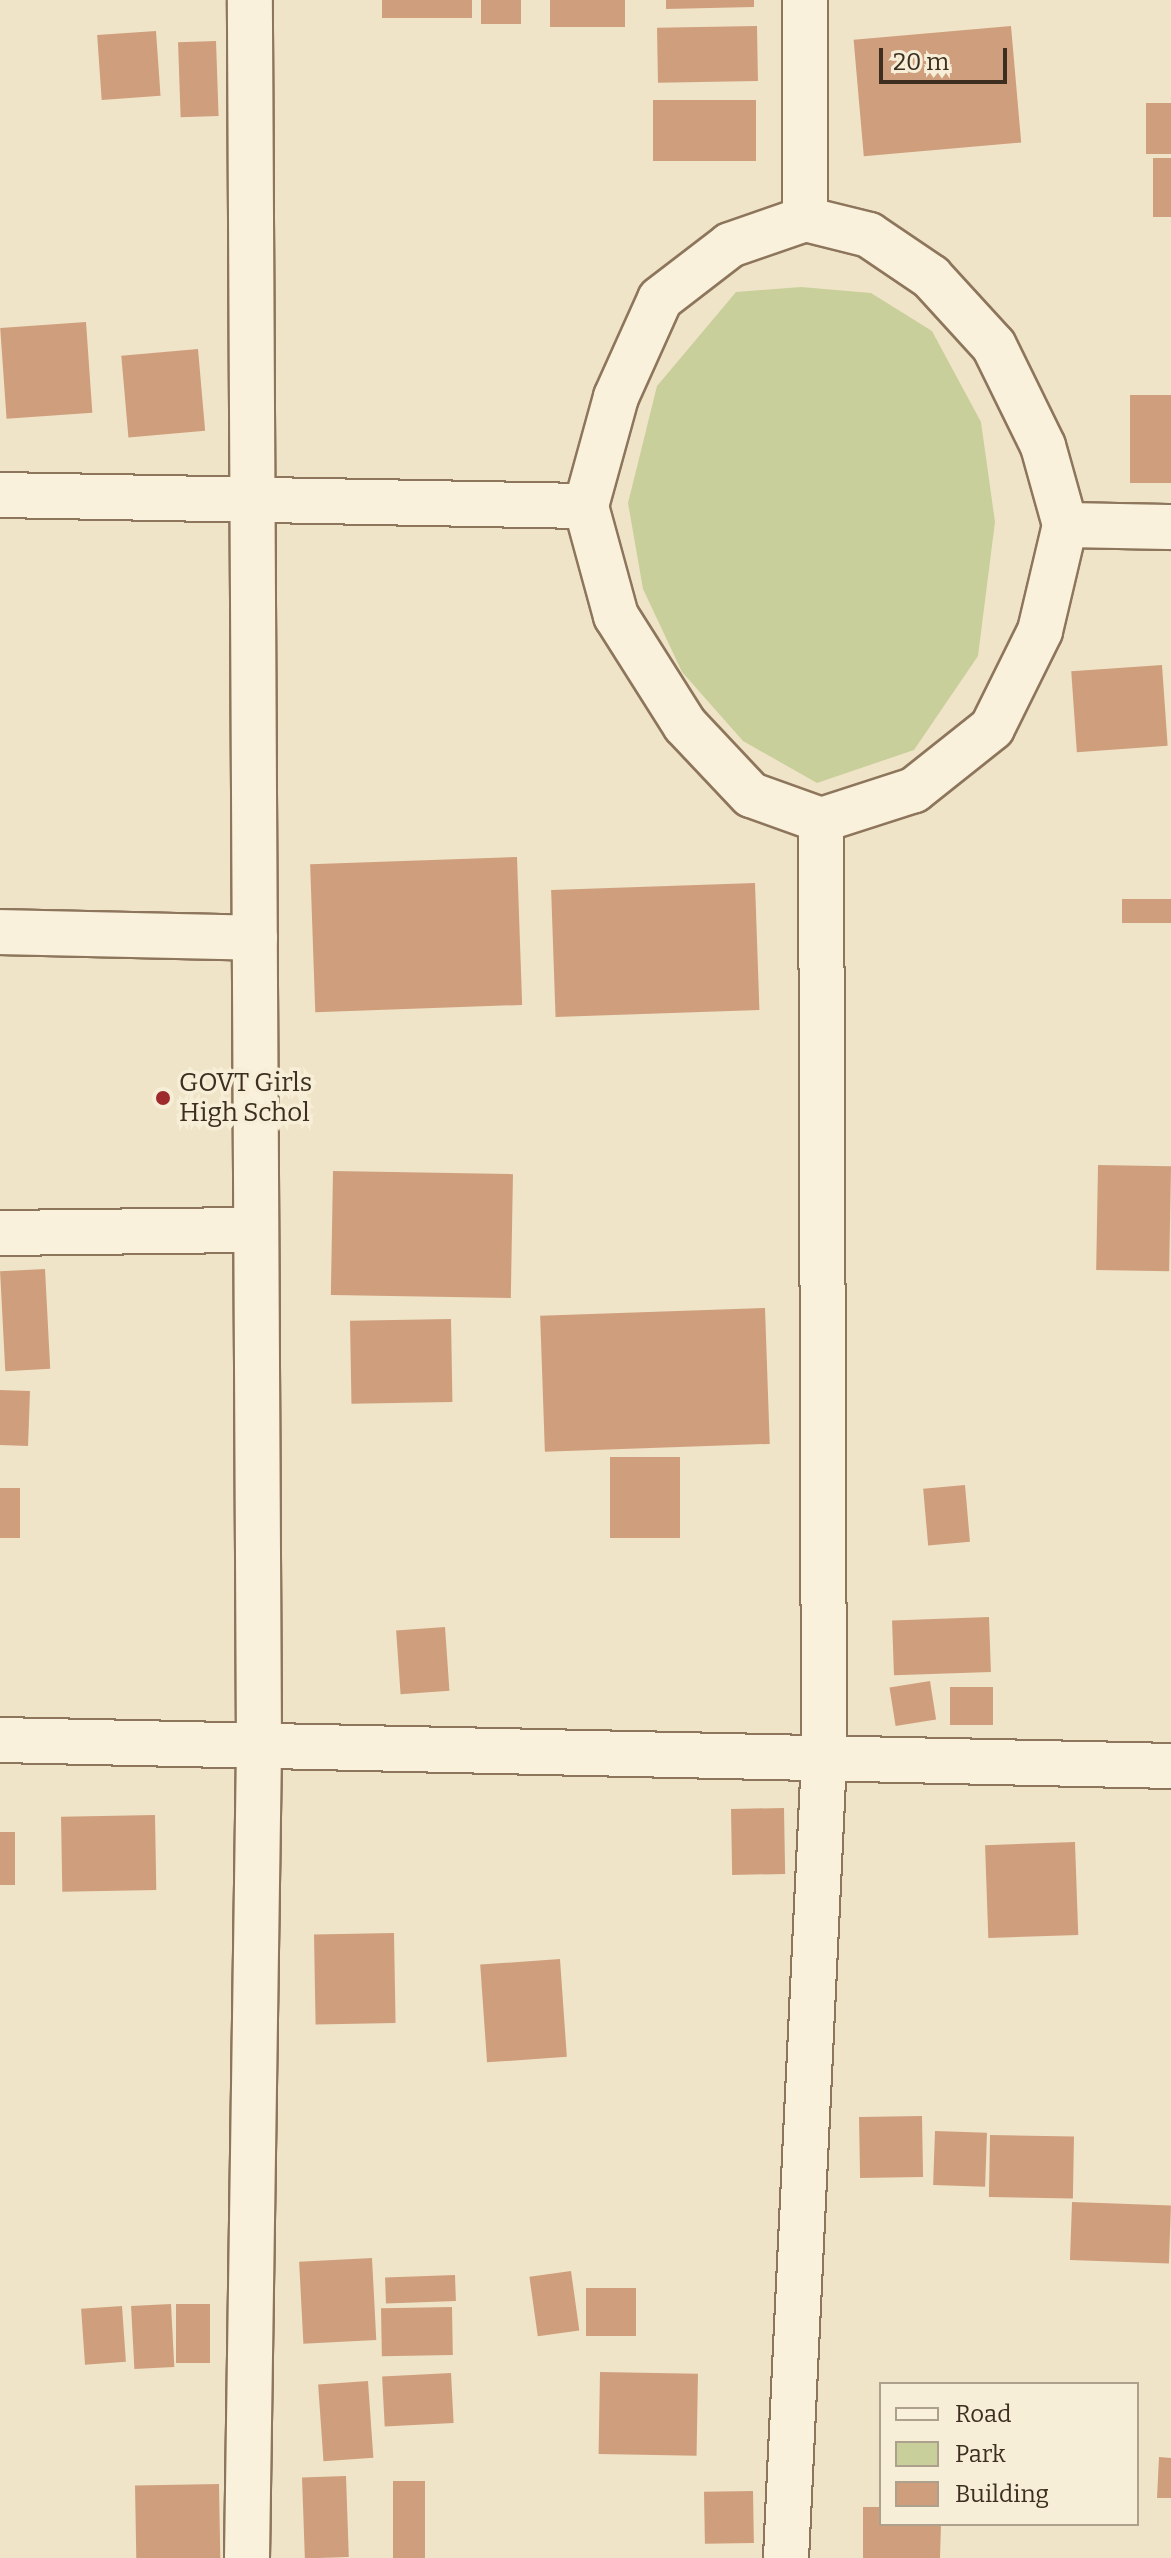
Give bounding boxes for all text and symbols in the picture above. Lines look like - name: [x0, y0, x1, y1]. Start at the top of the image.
- scale bar: [883, 32, 1011, 82]
- text: 20 m: [893, 48, 949, 76]
- place label: GOVT Girls High Schol: [179, 1067, 312, 1128]
- marker: GOVT Girls High Schol: [154, 1089, 172, 1107]
- legend: [879, 2382, 1139, 2526]
- text: Road: [955, 2400, 1011, 2428]
- text: Park: [955, 2440, 1006, 2468]
- text: Building: [955, 2480, 1049, 2508]

